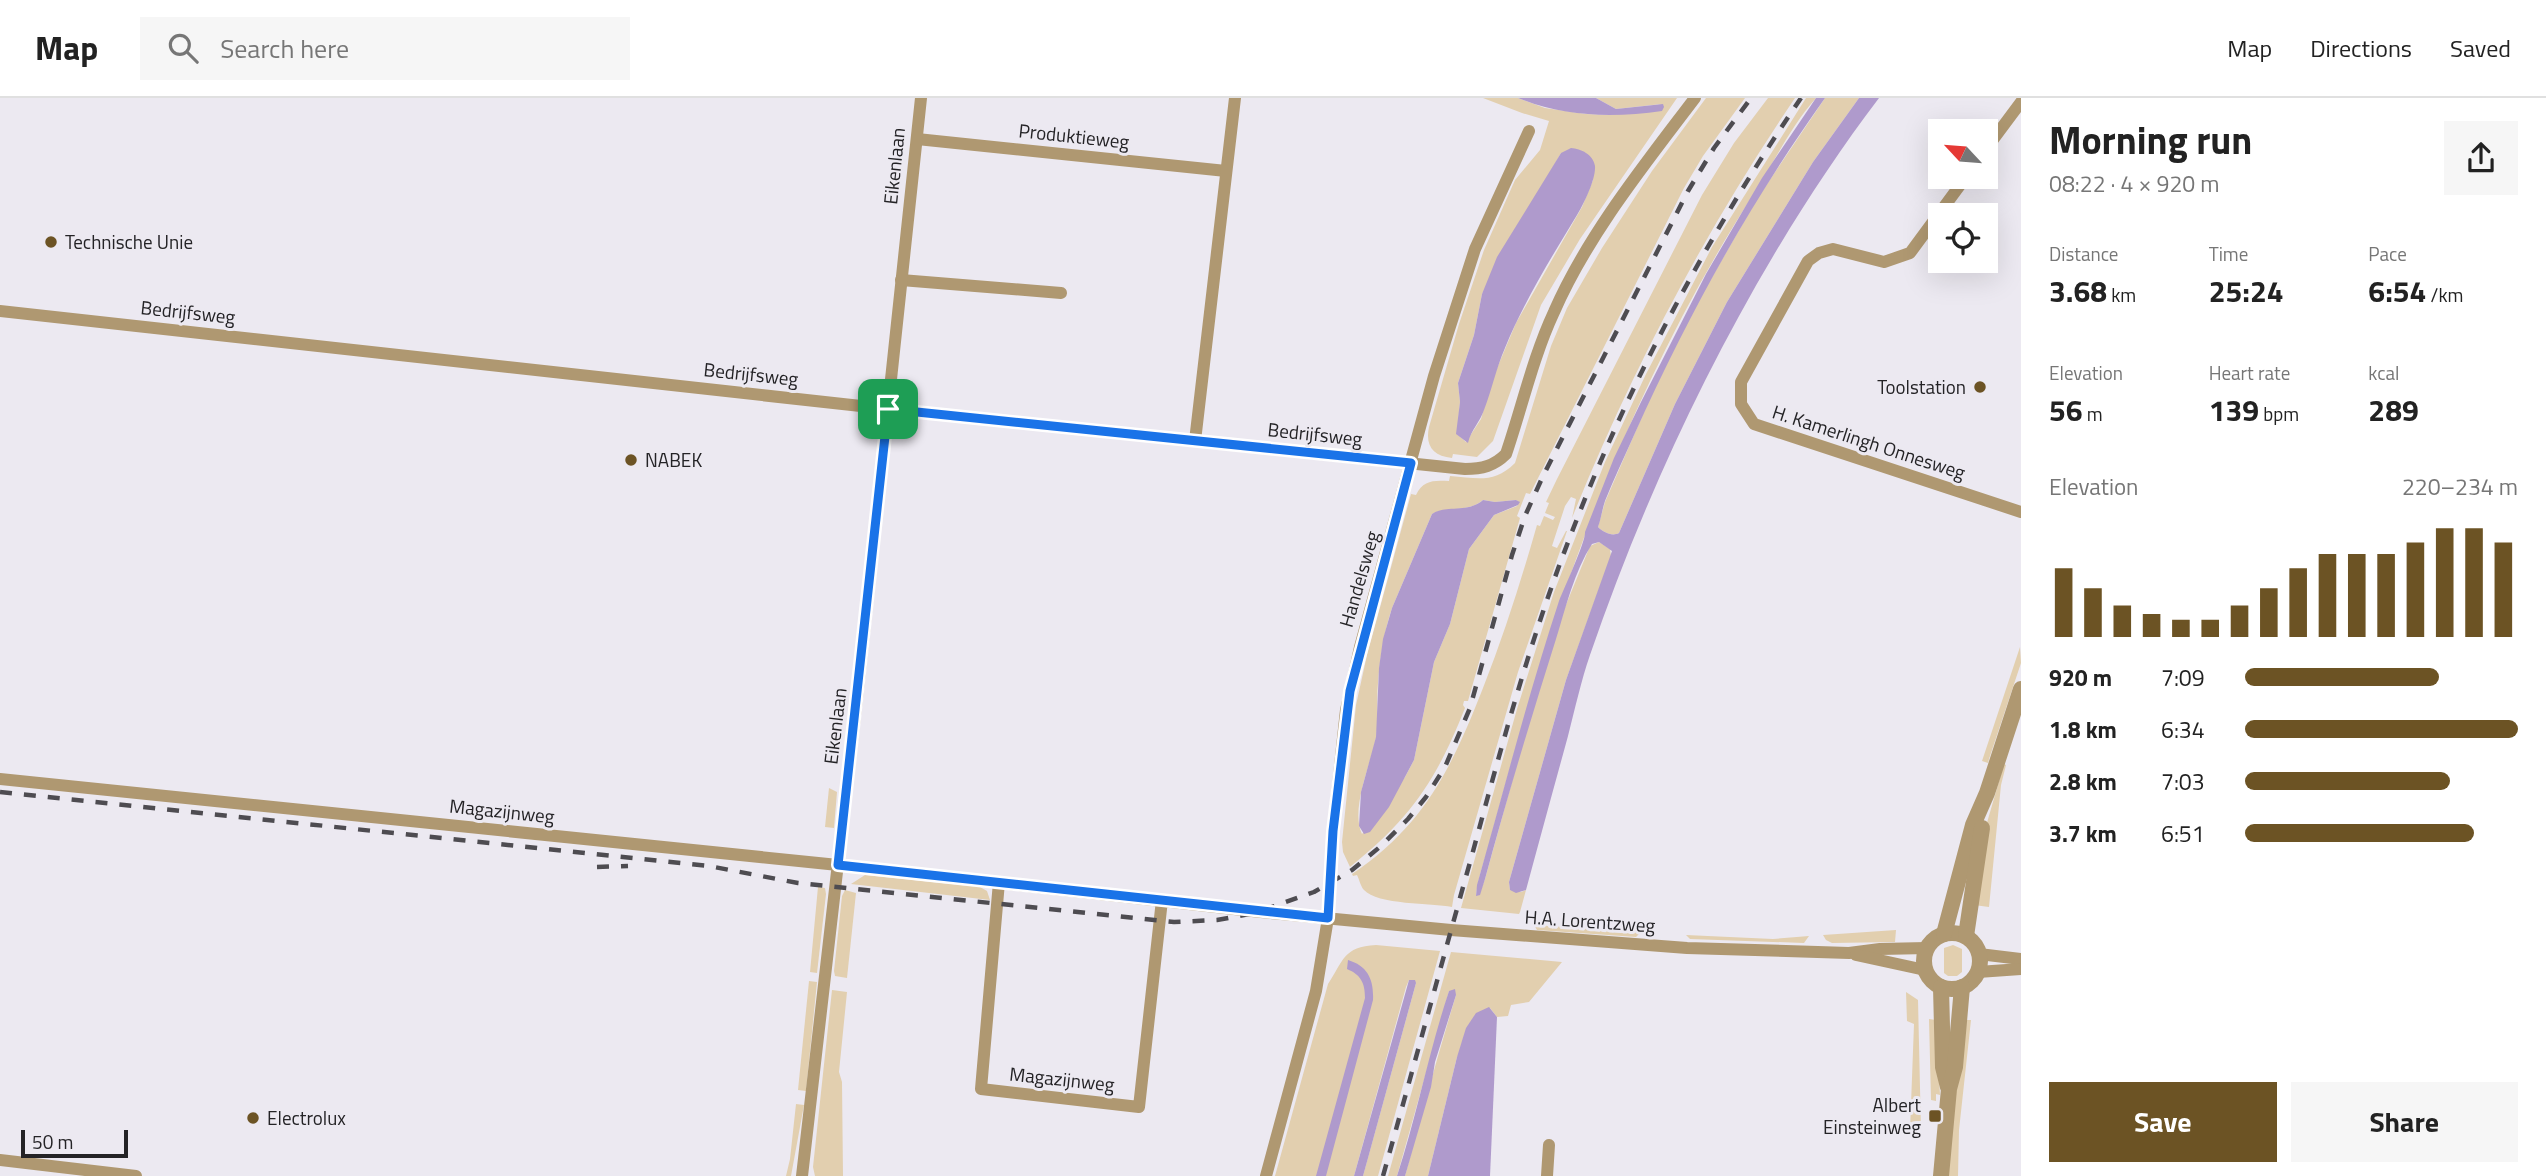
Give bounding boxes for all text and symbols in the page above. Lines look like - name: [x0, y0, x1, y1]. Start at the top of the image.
- search box: [140, 17, 630, 80]
- text: Map: [35, 23, 98, 73]
- icon: search: [164, 29, 202, 67]
- text: Search here: [220, 29, 349, 68]
- text: Map: [2227, 30, 2272, 66]
- text: Directions: [2310, 30, 2412, 66]
- text: Saved: [2450, 30, 2511, 66]
- text: Morning run: [2049, 111, 2252, 169]
- street label: Produktieweg: [1017, 115, 1131, 156]
- north arrow: [1928, 119, 1998, 189]
- map controls: [1928, 119, 1998, 273]
- button: share: [2444, 121, 2518, 195]
- street label: Eikenlaan: [875, 126, 912, 206]
- text: 08:22 · 4 × 920 m: [2049, 166, 2219, 201]
- button: locate: [1928, 203, 1998, 273]
- place label: Technische Unie: [65, 227, 193, 256]
- marker: Technische Unie: [43, 234, 59, 250]
- text: Distance: [2049, 239, 2118, 268]
- text: Time: [2209, 239, 2248, 268]
- text: Pace: [2368, 239, 2407, 268]
- text: 3.68: [2049, 268, 2107, 314]
- text: 25:24: [2209, 268, 2284, 314]
- text: 6:54: [2368, 268, 2426, 314]
- text: km: [2107, 280, 2136, 309]
- text: /km: [2426, 280, 2463, 309]
- street label: Bedrijfsweg: [139, 292, 237, 331]
- street label: Bedrijfsweg: [702, 354, 800, 393]
- text: Elevation: [2049, 358, 2123, 387]
- text: Heart rate: [2209, 358, 2290, 387]
- text: kcal: [2368, 358, 2399, 387]
- place label: Toolstation: [1877, 372, 1966, 401]
- pin: [858, 379, 918, 439]
- marker: Toolstation: [1972, 379, 1988, 395]
- text: 56: [2049, 387, 2083, 433]
- text: 139: [2209, 387, 2259, 433]
- text: 289: [2368, 387, 2419, 433]
- icon: arrive: [869, 390, 907, 428]
- street label: H. Kamerlingh Onnesweg: [1769, 397, 1970, 487]
- text: m: [2083, 399, 2103, 428]
- text: bpm: [2259, 399, 2299, 428]
- street label: Bedrijfsweg: [1266, 414, 1364, 453]
- place label: NABEK: [645, 445, 702, 474]
- marker: NABEK: [623, 452, 639, 468]
- text: Elevation: [2049, 469, 2138, 504]
- text: 220–234 m: [2402, 469, 2518, 504]
- street label: Handelsweg: [1331, 527, 1386, 630]
- text: 920 m: [2049, 660, 2112, 695]
- text: 7:09: [2161, 660, 2205, 695]
- street label: Eikenlaan: [815, 686, 854, 766]
- text: 1.8 km: [2049, 712, 2117, 747]
- text: 6:34: [2161, 712, 2205, 747]
- text: 2.8 km: [2049, 764, 2117, 799]
- text: 7:03: [2161, 764, 2205, 799]
- street label: Magazijnweg: [448, 791, 556, 830]
- text: 3.7 km: [2049, 816, 2117, 851]
- text: 6:51: [2161, 816, 2205, 851]
- street label: H.A. Lorentzweg: [1524, 901, 1656, 940]
- street label: Magazijnweg: [1008, 1059, 1116, 1098]
- button: Save: [2049, 1082, 2277, 1162]
- button: Share: [2291, 1082, 2518, 1162]
- place label: Albert Einsteinweg: [1823, 1090, 1921, 1141]
- place label: Electrolux: [267, 1103, 346, 1132]
- marker: Albert Einsteinweg: [1927, 1108, 1943, 1124]
- marker: Electrolux: [245, 1110, 261, 1126]
- scale bar: [21, 1127, 128, 1159]
- text: 50 m: [32, 1127, 73, 1156]

